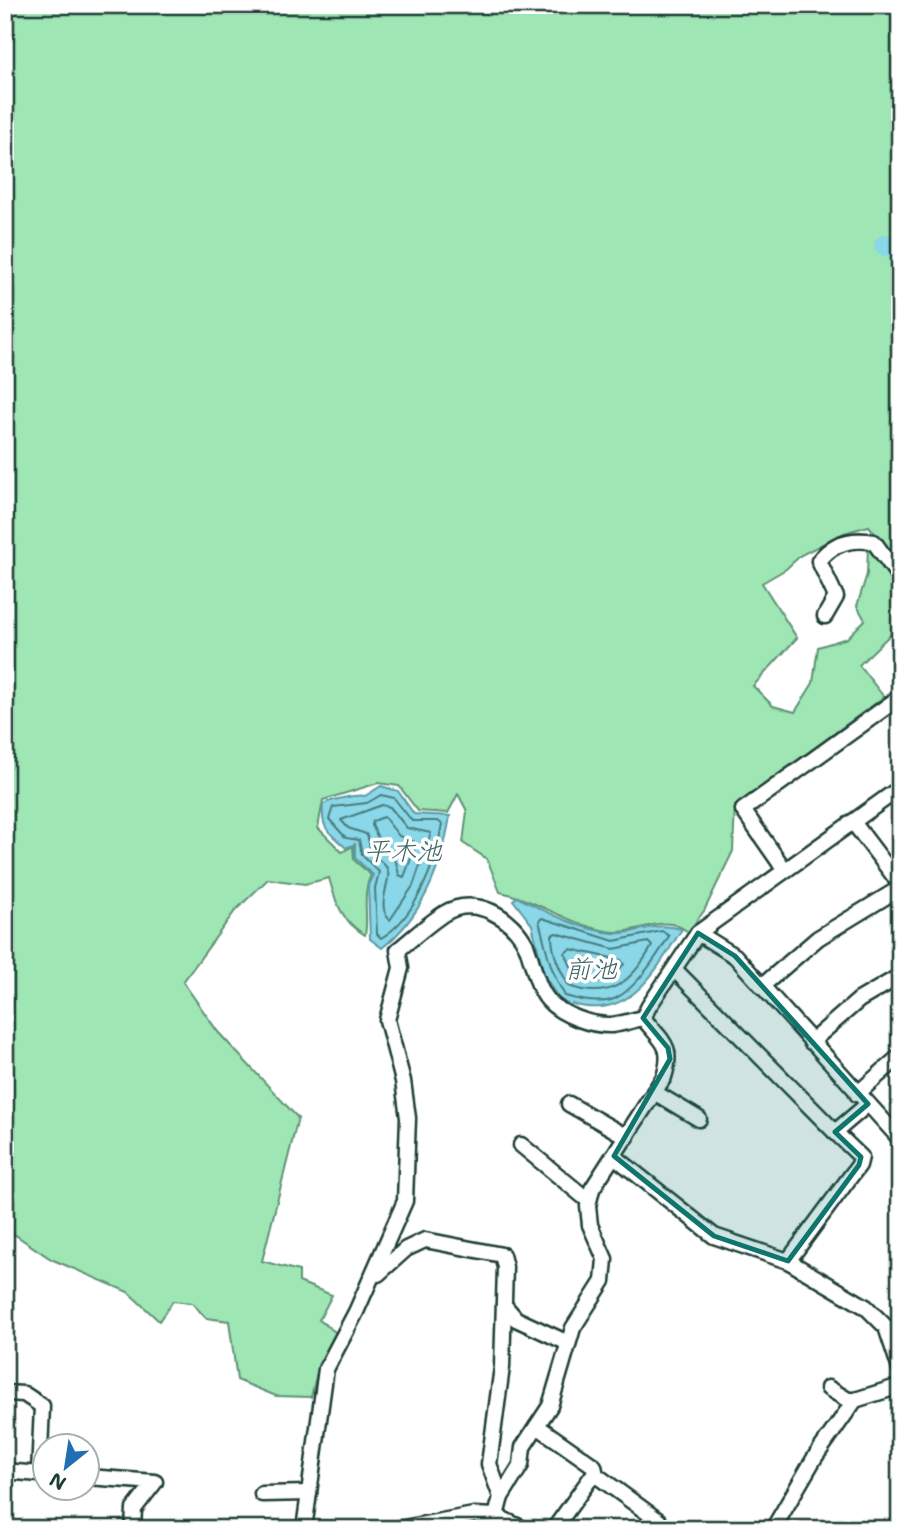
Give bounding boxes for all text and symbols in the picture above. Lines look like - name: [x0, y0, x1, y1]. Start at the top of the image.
- water label: 平木池: [364, 833, 443, 868]
- water label: 前池: [565, 951, 618, 986]
- north arrow: [32, 1432, 102, 1502]
- text: N: [45, 1467, 71, 1496]

